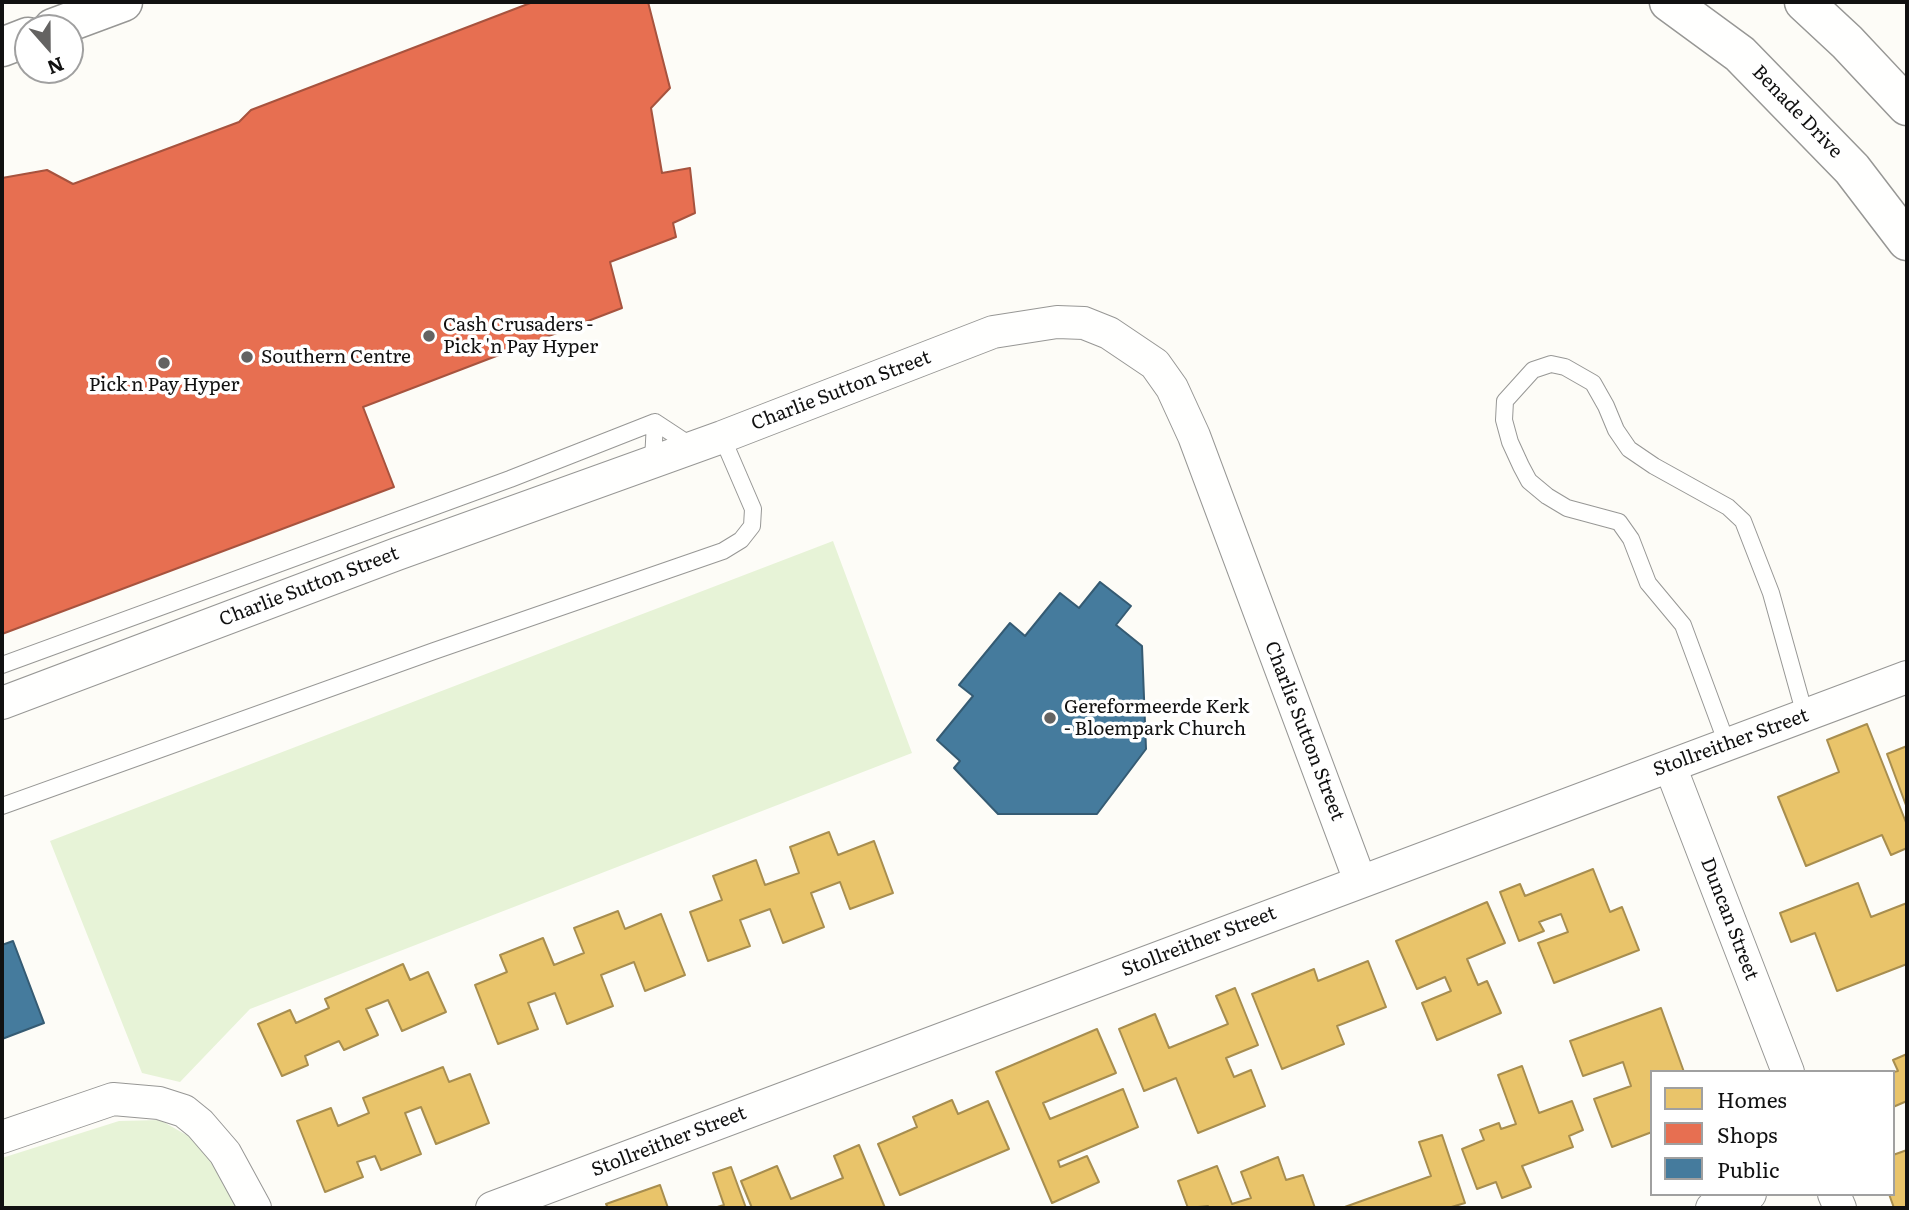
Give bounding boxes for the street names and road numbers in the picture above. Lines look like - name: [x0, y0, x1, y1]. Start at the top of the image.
- street label: Benade Drive: [1747, 61, 1847, 163]
- street label: Charlie Sutton Street: [748, 346, 934, 436]
- street label: Charlie Sutton Street: [216, 542, 402, 632]
- street label: Charlie Sutton Street: [1259, 638, 1349, 824]
- street label: Stollreither Street: [1650, 704, 1812, 782]
- street label: Duncan Street: [1695, 855, 1763, 983]
- street label: Stollreither Street: [1119, 902, 1279, 982]
- street label: Stollreither Street: [589, 1102, 749, 1182]

